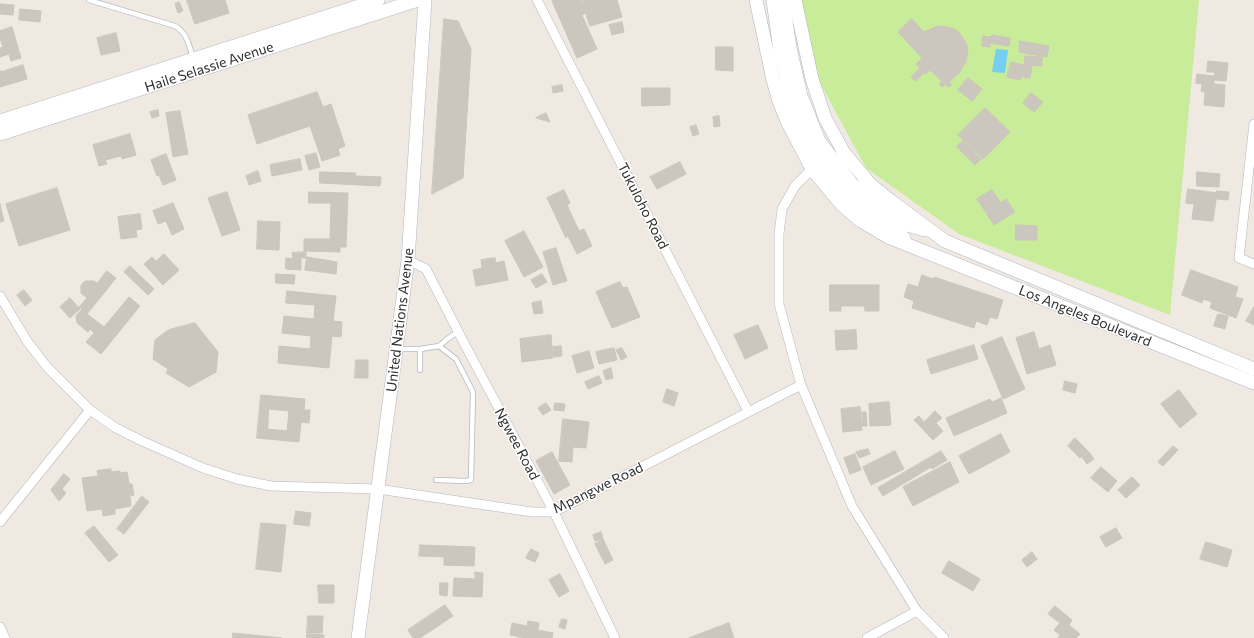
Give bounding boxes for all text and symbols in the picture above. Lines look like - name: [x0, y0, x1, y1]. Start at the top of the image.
- street label: Haile Selassie Avenue: [142, 38, 276, 96]
- street label: Tukuloho Road: [614, 160, 672, 252]
- street label: United Nations Avenue: [383, 247, 417, 393]
- street label: Los Angeles Boulevard: [1016, 282, 1154, 350]
- street label: Ngwee Road: [491, 405, 543, 483]
- street label: Mpangwe Road: [550, 459, 646, 517]

